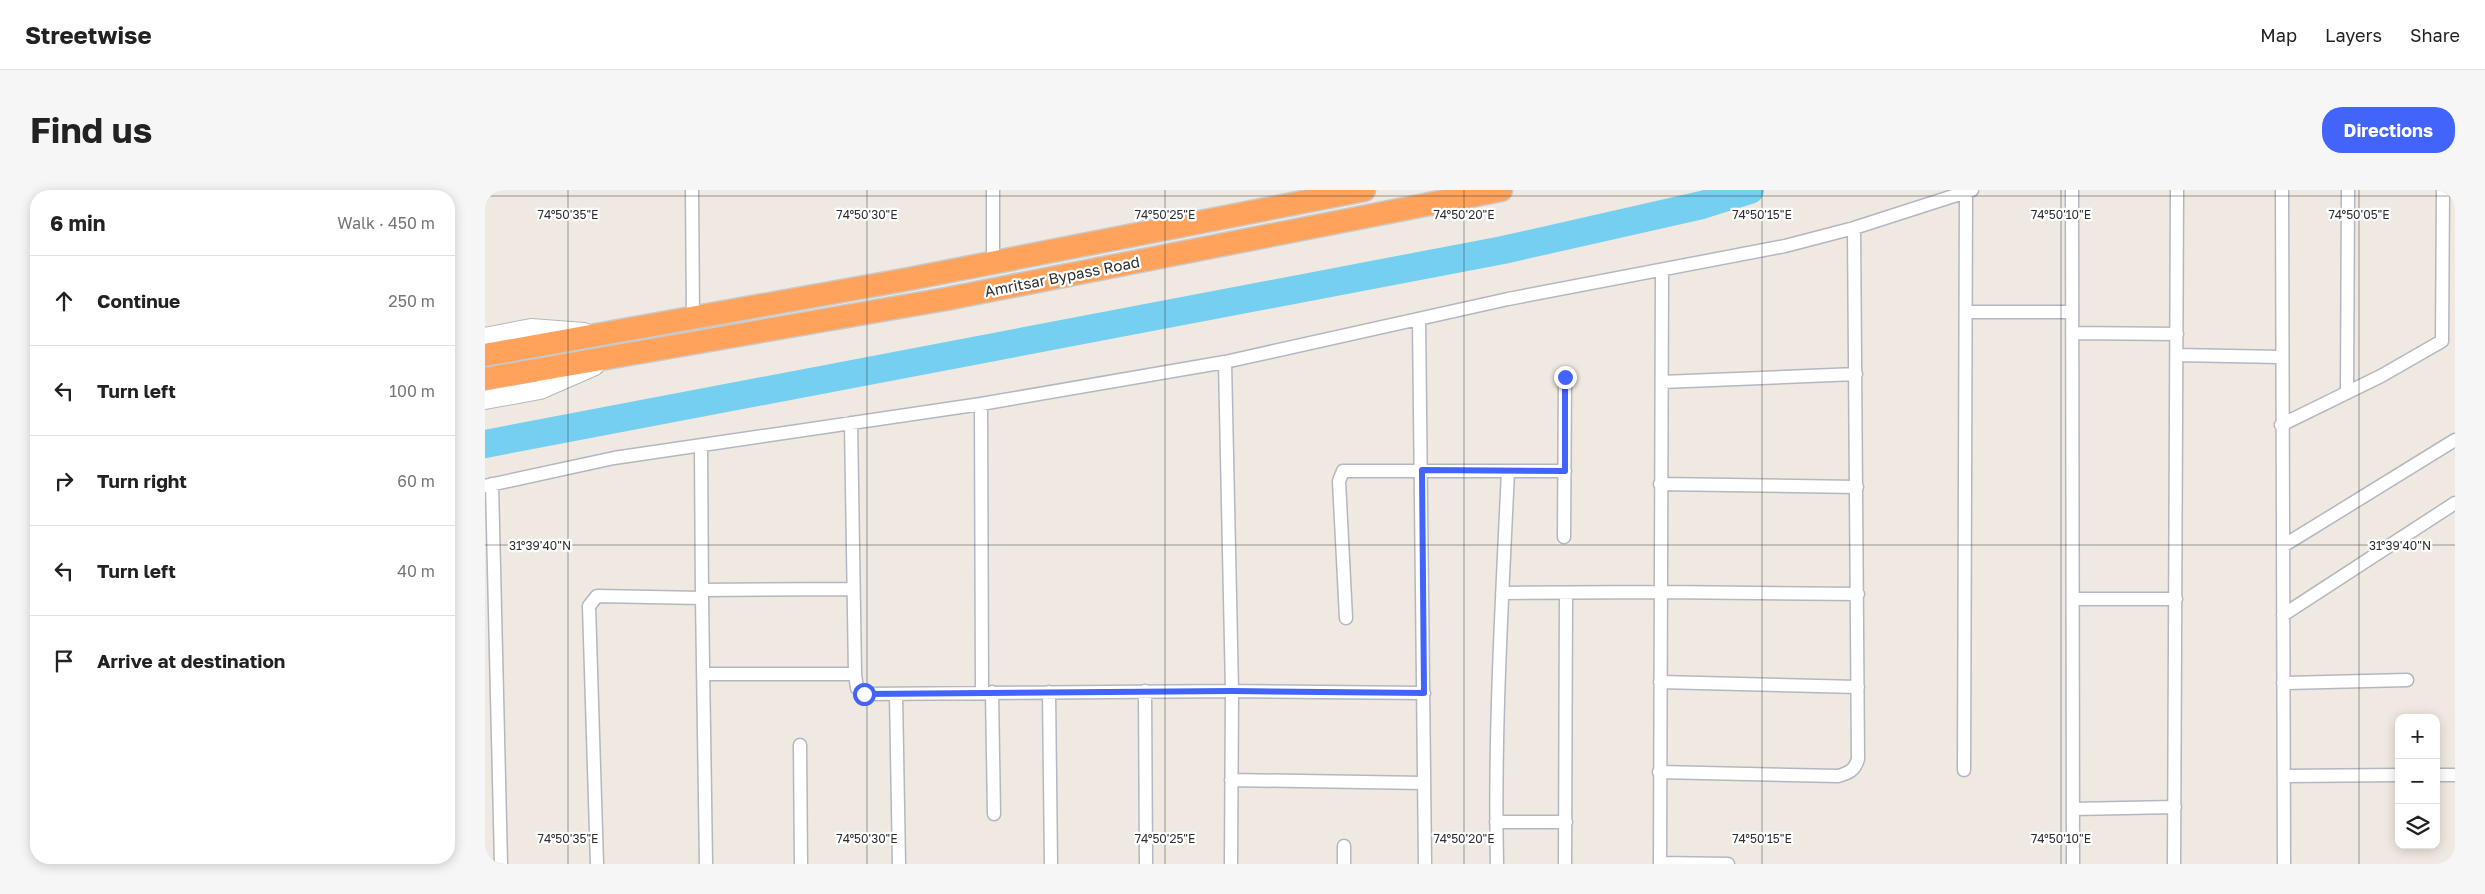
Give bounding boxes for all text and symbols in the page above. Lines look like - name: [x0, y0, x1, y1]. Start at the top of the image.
- text: Streetwise: [25, 20, 152, 49]
- text: Map: [2260, 24, 2297, 46]
- text: Layers: [2325, 24, 2382, 46]
- text: Share: [2410, 24, 2460, 46]
- button: Directions: [2322, 107, 2455, 153]
- text: Find us: [30, 109, 152, 151]
- text: 74°50'35"E: [538, 207, 598, 222]
- text: 74°50'30"E: [836, 207, 898, 222]
- text: 74°50'25"E: [1135, 207, 1195, 222]
- text: 74°50'20"E: [1433, 207, 1495, 222]
- text: 74°50'15"E: [1732, 207, 1792, 222]
- text: 74°50'10"E: [2031, 207, 2091, 222]
- text: 74°50'05"E: [2328, 207, 2390, 222]
- text: 6 min: [50, 210, 105, 236]
- text: Walk · 450 m: [337, 213, 435, 233]
- street label: Amritsar Bypass Road: [983, 252, 1141, 300]
- icon: ahead: [50, 287, 78, 315]
- text: Continue: [97, 289, 180, 312]
- text: 250 m: [388, 291, 435, 311]
- route end: [1554, 366, 1577, 389]
- icon: left: [50, 377, 78, 405]
- text: Turn left: [97, 379, 176, 402]
- text: 100 m: [389, 381, 435, 401]
- icon: right: [50, 467, 78, 495]
- text: Turn right: [97, 469, 187, 492]
- text: 60 m: [397, 471, 435, 491]
- text: 31°39'40"N: [509, 538, 571, 553]
- text: 31°39'40"N: [2369, 538, 2431, 553]
- icon: left: [50, 557, 78, 585]
- text: Turn left: [97, 559, 176, 582]
- text: 40 m: [397, 561, 435, 581]
- icon: arrive: [50, 647, 78, 675]
- text: Arrive at destination: [97, 649, 285, 672]
- route start: [853, 683, 876, 706]
- map controls: [2395, 714, 2440, 849]
- button: +: [2395, 714, 2440, 759]
- button: −: [2395, 759, 2440, 804]
- button: layers: [2395, 804, 2440, 849]
- text: 74°50'35"E: [538, 831, 598, 846]
- text: 74°50'30"E: [836, 831, 898, 846]
- text: 74°50'25"E: [1135, 831, 1195, 846]
- text: 74°50'20"E: [1433, 831, 1495, 846]
- text: 74°50'15"E: [1732, 831, 1792, 846]
- text: 74°50'10"E: [2031, 831, 2091, 846]

